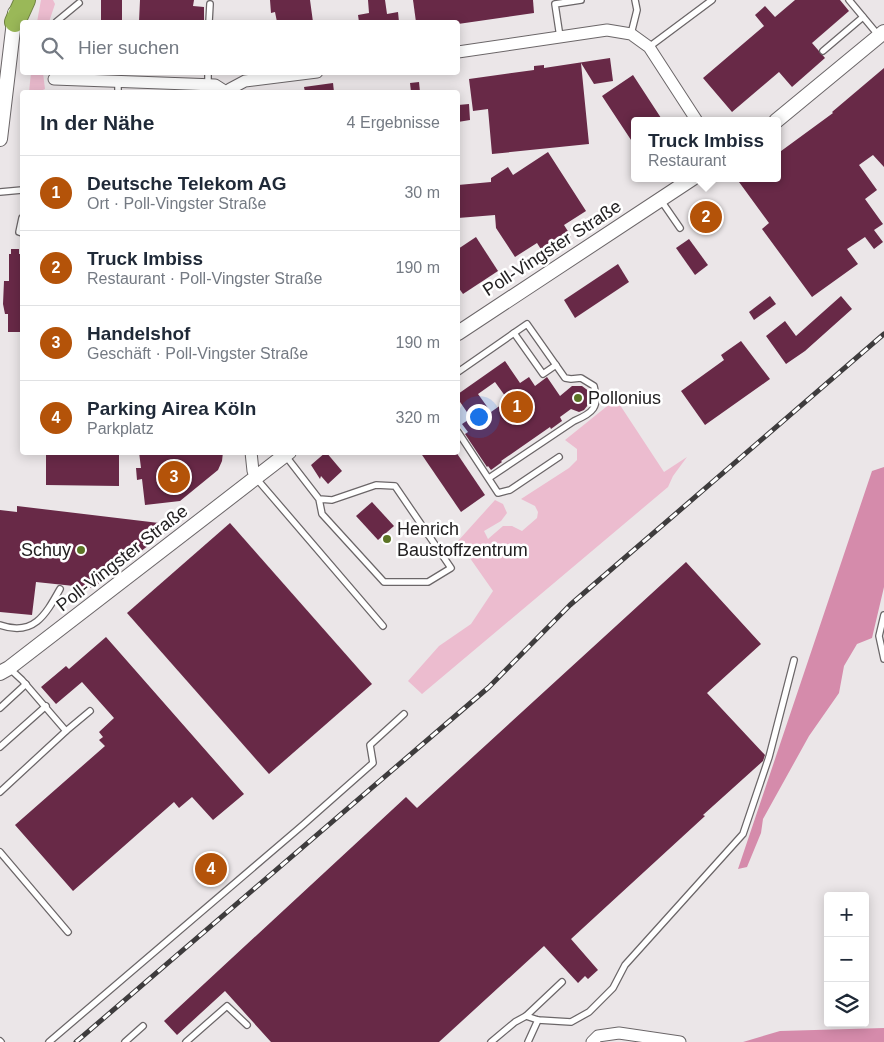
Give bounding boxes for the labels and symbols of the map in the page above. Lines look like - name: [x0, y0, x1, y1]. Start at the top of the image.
- street label: Poll-Vingster Straße: [479, 196, 625, 300]
- pin: 2: [690, 198, 722, 236]
- pin: 1: [501, 388, 533, 426]
- place label: Pollonius: [588, 388, 661, 408]
- marker: Pollonius: [572, 392, 584, 404]
- your location: [466, 404, 492, 430]
- pin: 3: [158, 458, 190, 496]
- street label: Poll-Vingster Straße: [53, 501, 191, 615]
- place label: Henrich Baustoffzentrum: [397, 519, 528, 560]
- marker: Henrich Baustoffzentrum: [381, 533, 393, 545]
- place label: Schuy: [21, 540, 71, 560]
- marker: Schuy: [75, 544, 87, 556]
- pin: 4: [195, 850, 227, 888]

